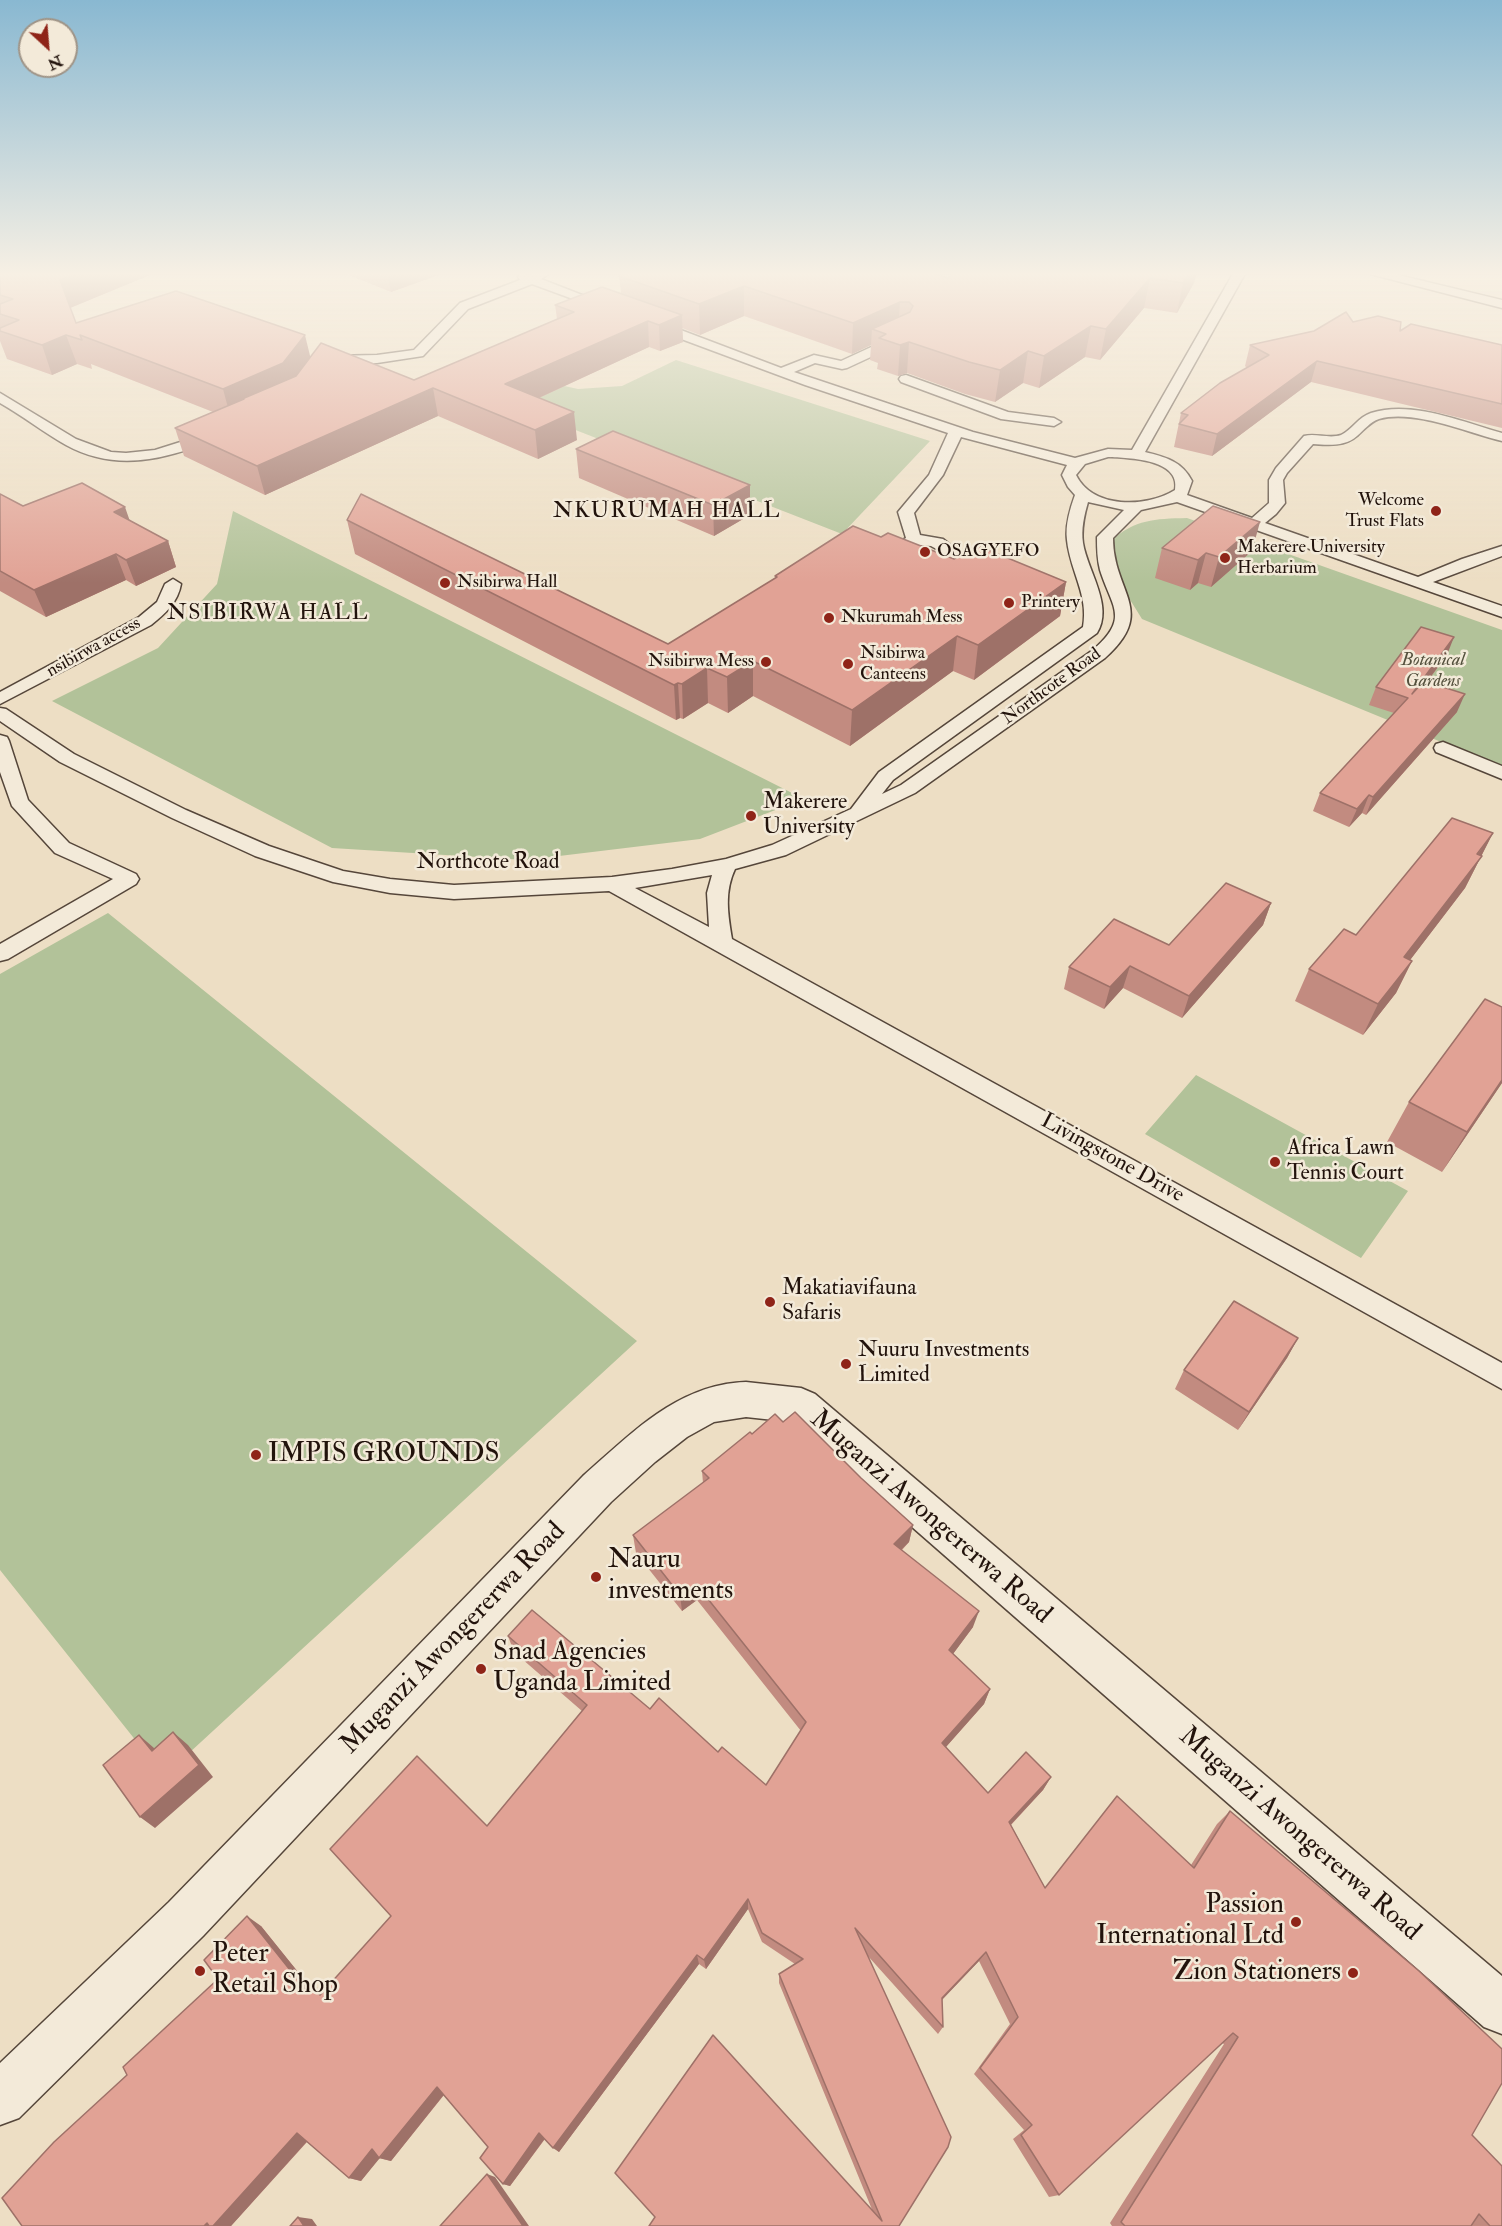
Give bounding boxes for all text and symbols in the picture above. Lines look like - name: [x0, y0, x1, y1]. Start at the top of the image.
- north arrow: [18, 18, 78, 78]
- text: N: [44, 50, 66, 75]
- place label: Welcome Trust Flats: [1345, 490, 1424, 532]
- district label: NKURUMAH HALL: [553, 499, 781, 525]
- marker: Welcome Trust Flats: [1429, 504, 1443, 518]
- place label: Makerere University Herbarium: [1237, 537, 1385, 580]
- place label: OSAGYEFO: [937, 541, 1039, 563]
- marker: OSAGYEFO: [918, 545, 932, 559]
- marker: Makerere University Herbarium: [1218, 551, 1232, 565]
- place label: Nsibirwa Hall: [457, 572, 557, 594]
- marker: Nsibirwa Hall: [438, 576, 452, 590]
- place label: Printery: [1021, 592, 1080, 614]
- marker: Printery: [1002, 596, 1016, 610]
- district label: NSIBIRWA HALL: [167, 601, 369, 627]
- place label: Nkurumah Mess: [841, 607, 963, 629]
- marker: Nkurumah Mess: [822, 611, 836, 625]
- street label: nsibirwa access: [43, 613, 145, 683]
- place label: Nsibirwa Canteens: [860, 643, 926, 686]
- street label: Northcote Road: [998, 644, 1106, 730]
- park label: Botanical Gardens: [1401, 650, 1465, 692]
- place label: Nsibirwa Mess: [648, 651, 754, 673]
- marker: Nsibirwa Mess: [759, 655, 773, 669]
- marker: Nsibirwa Canteens: [841, 657, 855, 671]
- place label: Makerere University: [763, 790, 855, 842]
- marker: Makerere University: [744, 809, 758, 823]
- street label: Northcote Road: [417, 850, 559, 876]
- street label: Livingstone Drive: [1036, 1109, 1188, 1209]
- place label: Africa Lawn Tennis Court: [1287, 1136, 1404, 1188]
- marker: Africa Lawn Tennis Court: [1268, 1155, 1282, 1169]
- place label: Makatiavifauna Safaris: [782, 1276, 917, 1328]
- marker: Makatiavifauna Safaris: [763, 1295, 777, 1309]
- place label: Nuuru Investments Limited: [858, 1338, 1029, 1390]
- marker: Nuuru Investments Limited: [839, 1357, 853, 1371]
- street label: Muganzi Awongererwa Road: [803, 1404, 1057, 1632]
- place label: IMPIS GROUNDS: [268, 1439, 499, 1471]
- marker: IMPIS GROUNDS: [249, 1448, 263, 1462]
- street label: Muganzi Awongererwa Road: [335, 1516, 573, 1762]
- place label: Nauru investments: [608, 1545, 733, 1608]
- marker: Nauru investments: [589, 1570, 603, 1584]
- place label: Snad Agencies Uganda Limited: [493, 1637, 671, 1700]
- marker: Snad Agencies Uganda Limited: [474, 1662, 488, 1676]
- street label: Muganzi Awongererwa Road: [1172, 1721, 1426, 1949]
- place label: Passion International Ltd: [1096, 1890, 1284, 1953]
- marker: Passion International Ltd: [1289, 1915, 1303, 1929]
- place label: Peter Retail Shop: [212, 1939, 338, 2002]
- place label: Zion Stationers: [1173, 1957, 1341, 1989]
- marker: Peter Retail Shop: [193, 1964, 207, 1978]
- marker: Zion Stationers: [1346, 1966, 1360, 1980]

